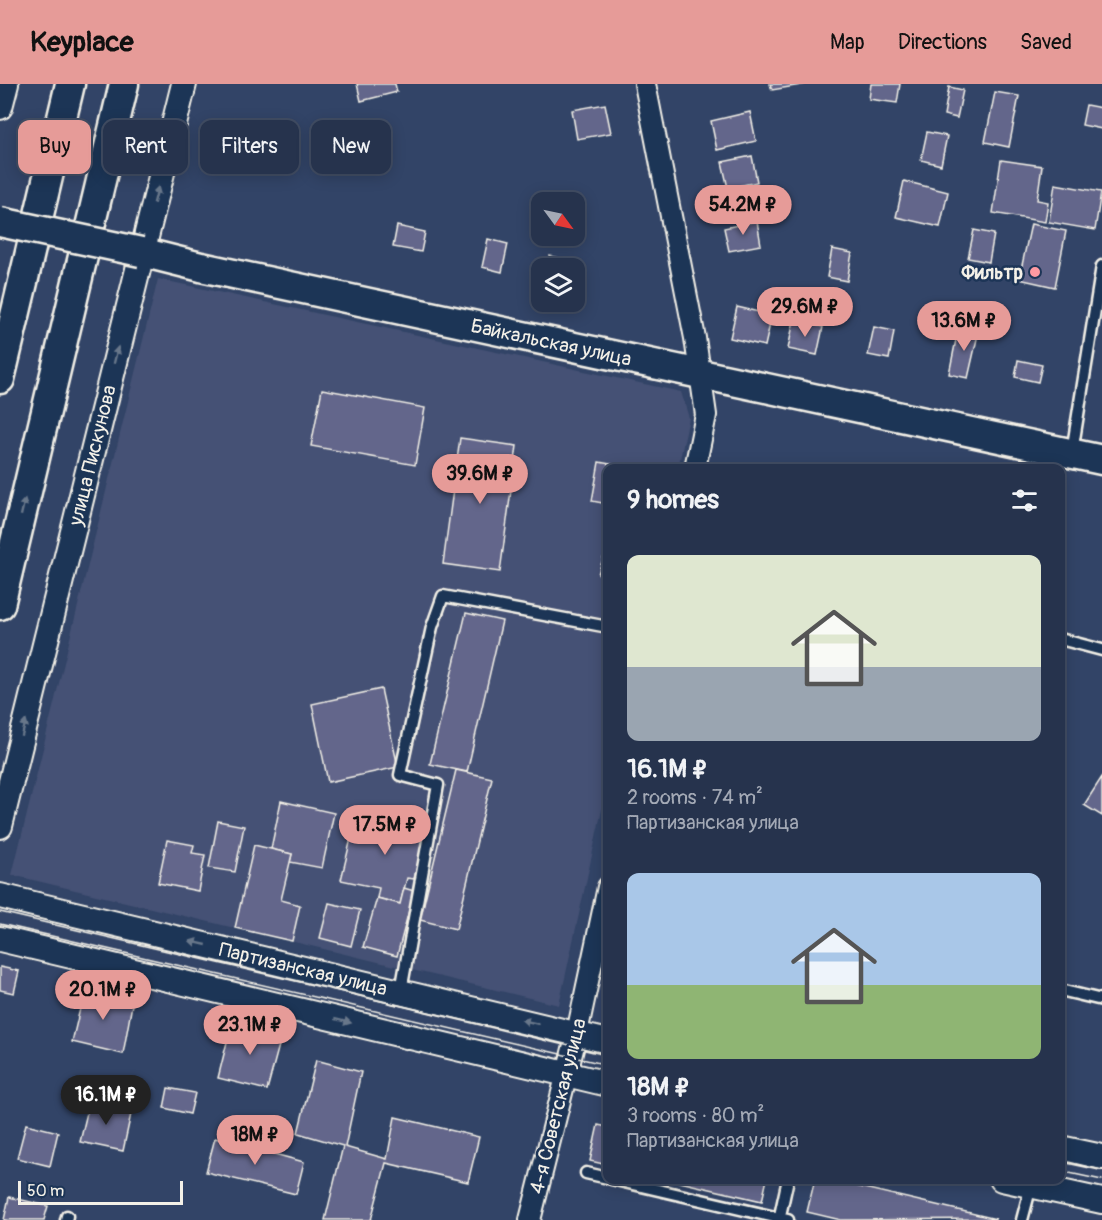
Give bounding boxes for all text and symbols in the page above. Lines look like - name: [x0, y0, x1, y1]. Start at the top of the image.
- text: Keyplace: [30, 25, 134, 60]
- text: Map: [830, 29, 865, 56]
- text: Directions: [898, 29, 987, 56]
- text: Saved: [1020, 29, 1072, 56]
- chip: Buy: [18, 120, 91, 174]
- chip: Rent: [103, 120, 188, 174]
- chip: Filters: [200, 120, 299, 174]
- chip: New: [311, 120, 391, 174]
- pin: 54.2M ₽: [688, 185, 798, 236]
- one-way arrow: [152, 186, 162, 205]
- north arrow: [531, 192, 585, 246]
- map controls: [531, 192, 585, 312]
- text: 54.2M ₽: [709, 192, 777, 217]
- button: layers: [531, 258, 585, 312]
- place label: Фильтр: [961, 260, 1024, 285]
- marker: Фильтр: [1028, 265, 1042, 279]
- pin: 29.6M ₽: [750, 287, 860, 338]
- text: 29.6M ₽: [771, 294, 839, 319]
- pin: 13.6M ₽: [909, 301, 1019, 352]
- text: 13.6M ₽: [931, 308, 997, 333]
- street label: Байкальская улица: [469, 313, 634, 371]
- one-way arrow: [111, 346, 121, 364]
- street label: улица Пискунова: [62, 382, 121, 529]
- pin: 39.6M ₽: [425, 454, 535, 505]
- text: 39.6M ₽: [446, 461, 514, 486]
- text: 9 homes: [627, 484, 719, 516]
- icon: filters: [1008, 484, 1041, 517]
- one-way arrow: [19, 498, 29, 517]
- icon: home: [780, 594, 888, 702]
- one-way arrow: [20, 719, 30, 737]
- text: 16.1M ₽: [627, 753, 708, 785]
- text: 2 rooms · 74 m²: [627, 785, 763, 810]
- pin: 17.5M ₽: [330, 805, 440, 856]
- text: Партизанская улица: [627, 810, 799, 835]
- text: 17.5M ₽: [353, 812, 417, 837]
- icon: home: [780, 912, 888, 1020]
- street label: Партизанская улица: [217, 937, 390, 1001]
- one-way arrow: [188, 938, 207, 948]
- pin: 20.1M ₽: [48, 970, 158, 1021]
- text: 20.1M ₽: [69, 977, 137, 1002]
- pin: 23.1M ₽: [195, 1005, 305, 1056]
- text: 23.1M ₽: [218, 1012, 282, 1037]
- street label: 4-я Советская улица: [524, 1016, 592, 1196]
- one-way arrow: [334, 1017, 352, 1027]
- one-way arrow: [521, 1017, 540, 1027]
- text: 18M ₽: [627, 1071, 690, 1103]
- pin: 16.1M ₽: [51, 1075, 161, 1126]
- text: 16.1M ₽: [75, 1082, 137, 1107]
- text: 3 rooms · 80 m²: [627, 1103, 764, 1128]
- pin: 18M ₽: [213, 1115, 297, 1166]
- text: 18M ₽: [231, 1122, 279, 1147]
- text: Партизанская улица: [627, 1128, 799, 1153]
- scale bar: [18, 1178, 183, 1206]
- text: 50 m: [27, 1181, 64, 1201]

